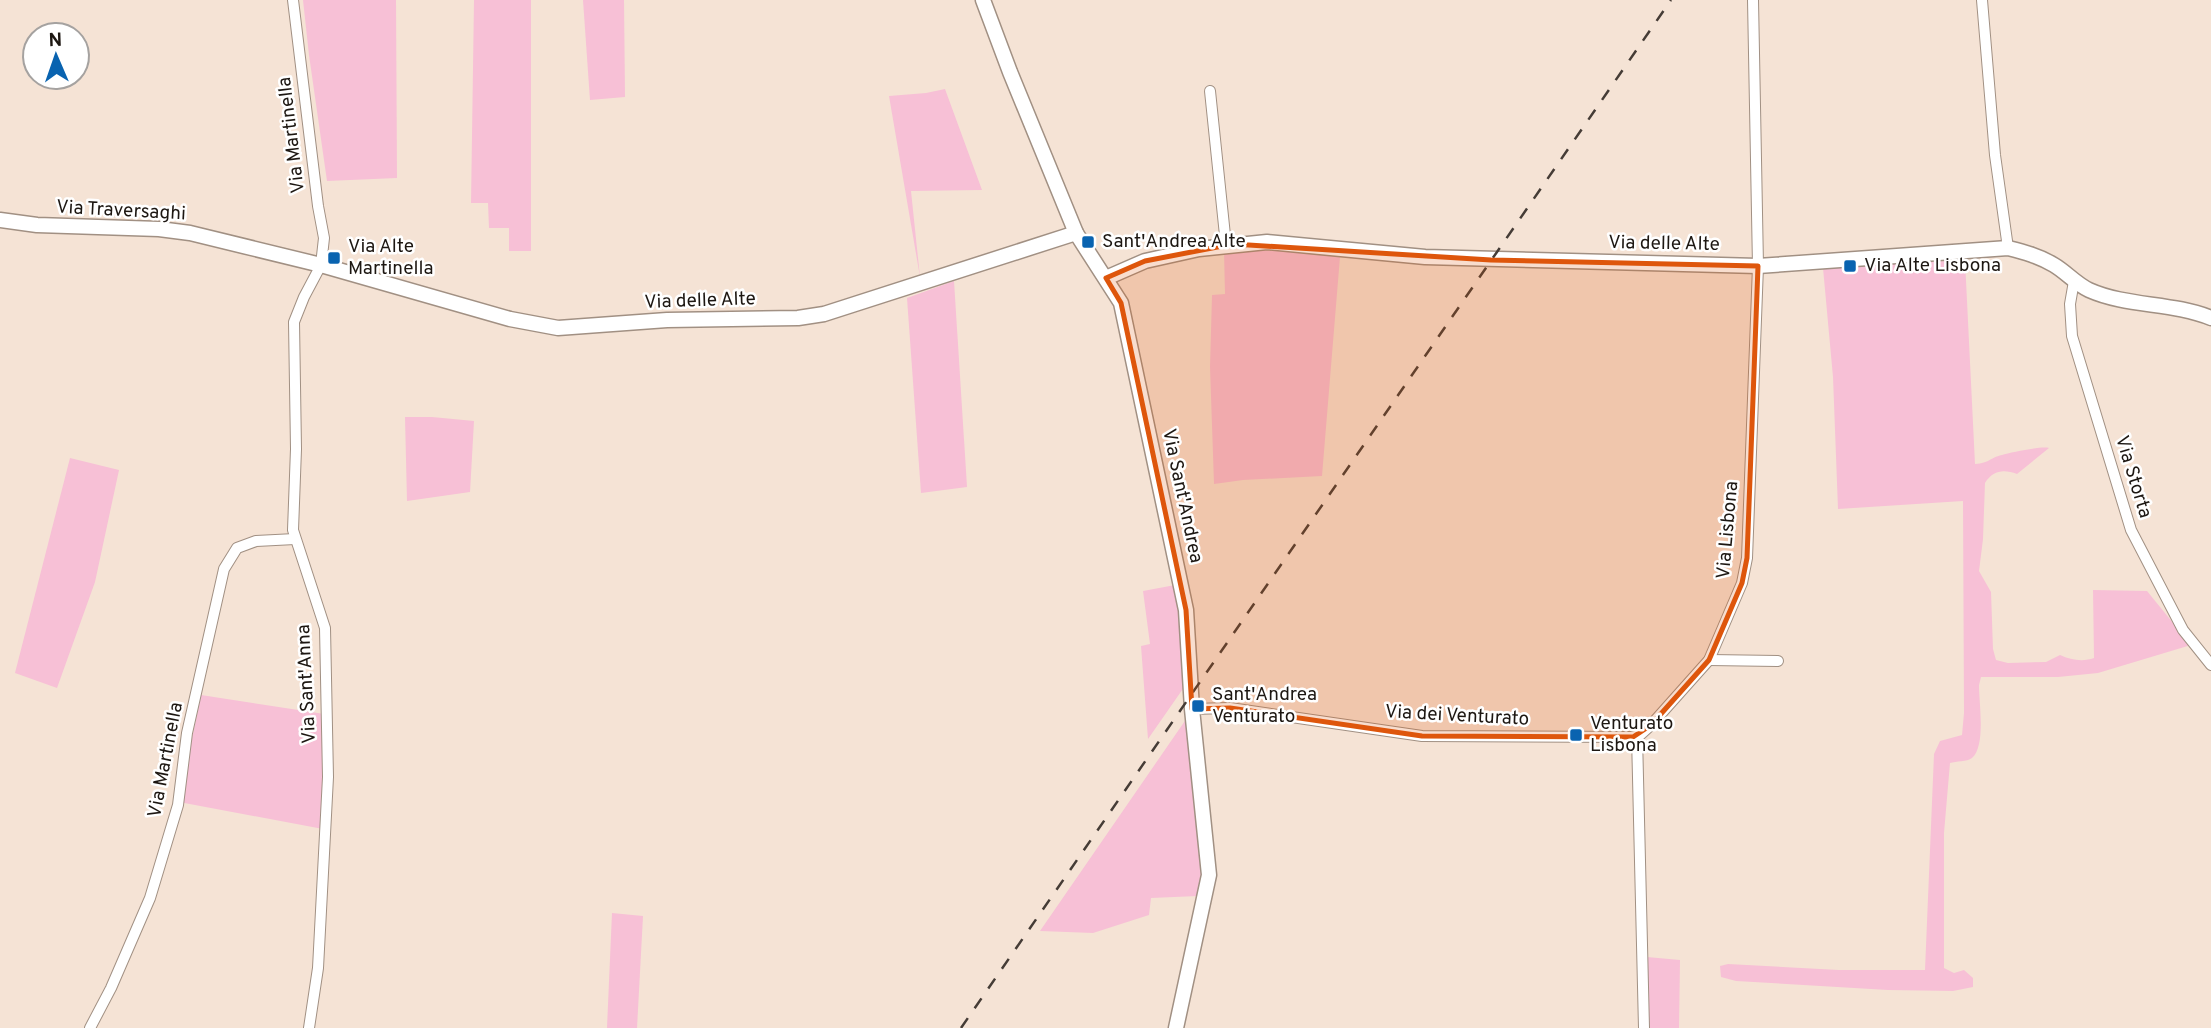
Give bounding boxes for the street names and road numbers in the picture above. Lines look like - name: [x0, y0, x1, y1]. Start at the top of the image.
- street label: Via Martinella: [273, 75, 311, 195]
- street label: Via Traversaghi: [56, 196, 186, 226]
- street label: Via delle Alte: [1608, 231, 1720, 257]
- street label: Via delle Alte: [644, 287, 756, 315]
- street label: Via Sant'Andrea: [1156, 427, 1208, 565]
- street label: Via Storta: [2109, 433, 2157, 521]
- street label: Via Lisbona: [1712, 480, 1744, 580]
- street label: Via Sant'Anna: [292, 624, 322, 744]
- street label: Via Martinella: [143, 700, 189, 820]
- street label: Via dei Venturato: [1384, 700, 1530, 732]

